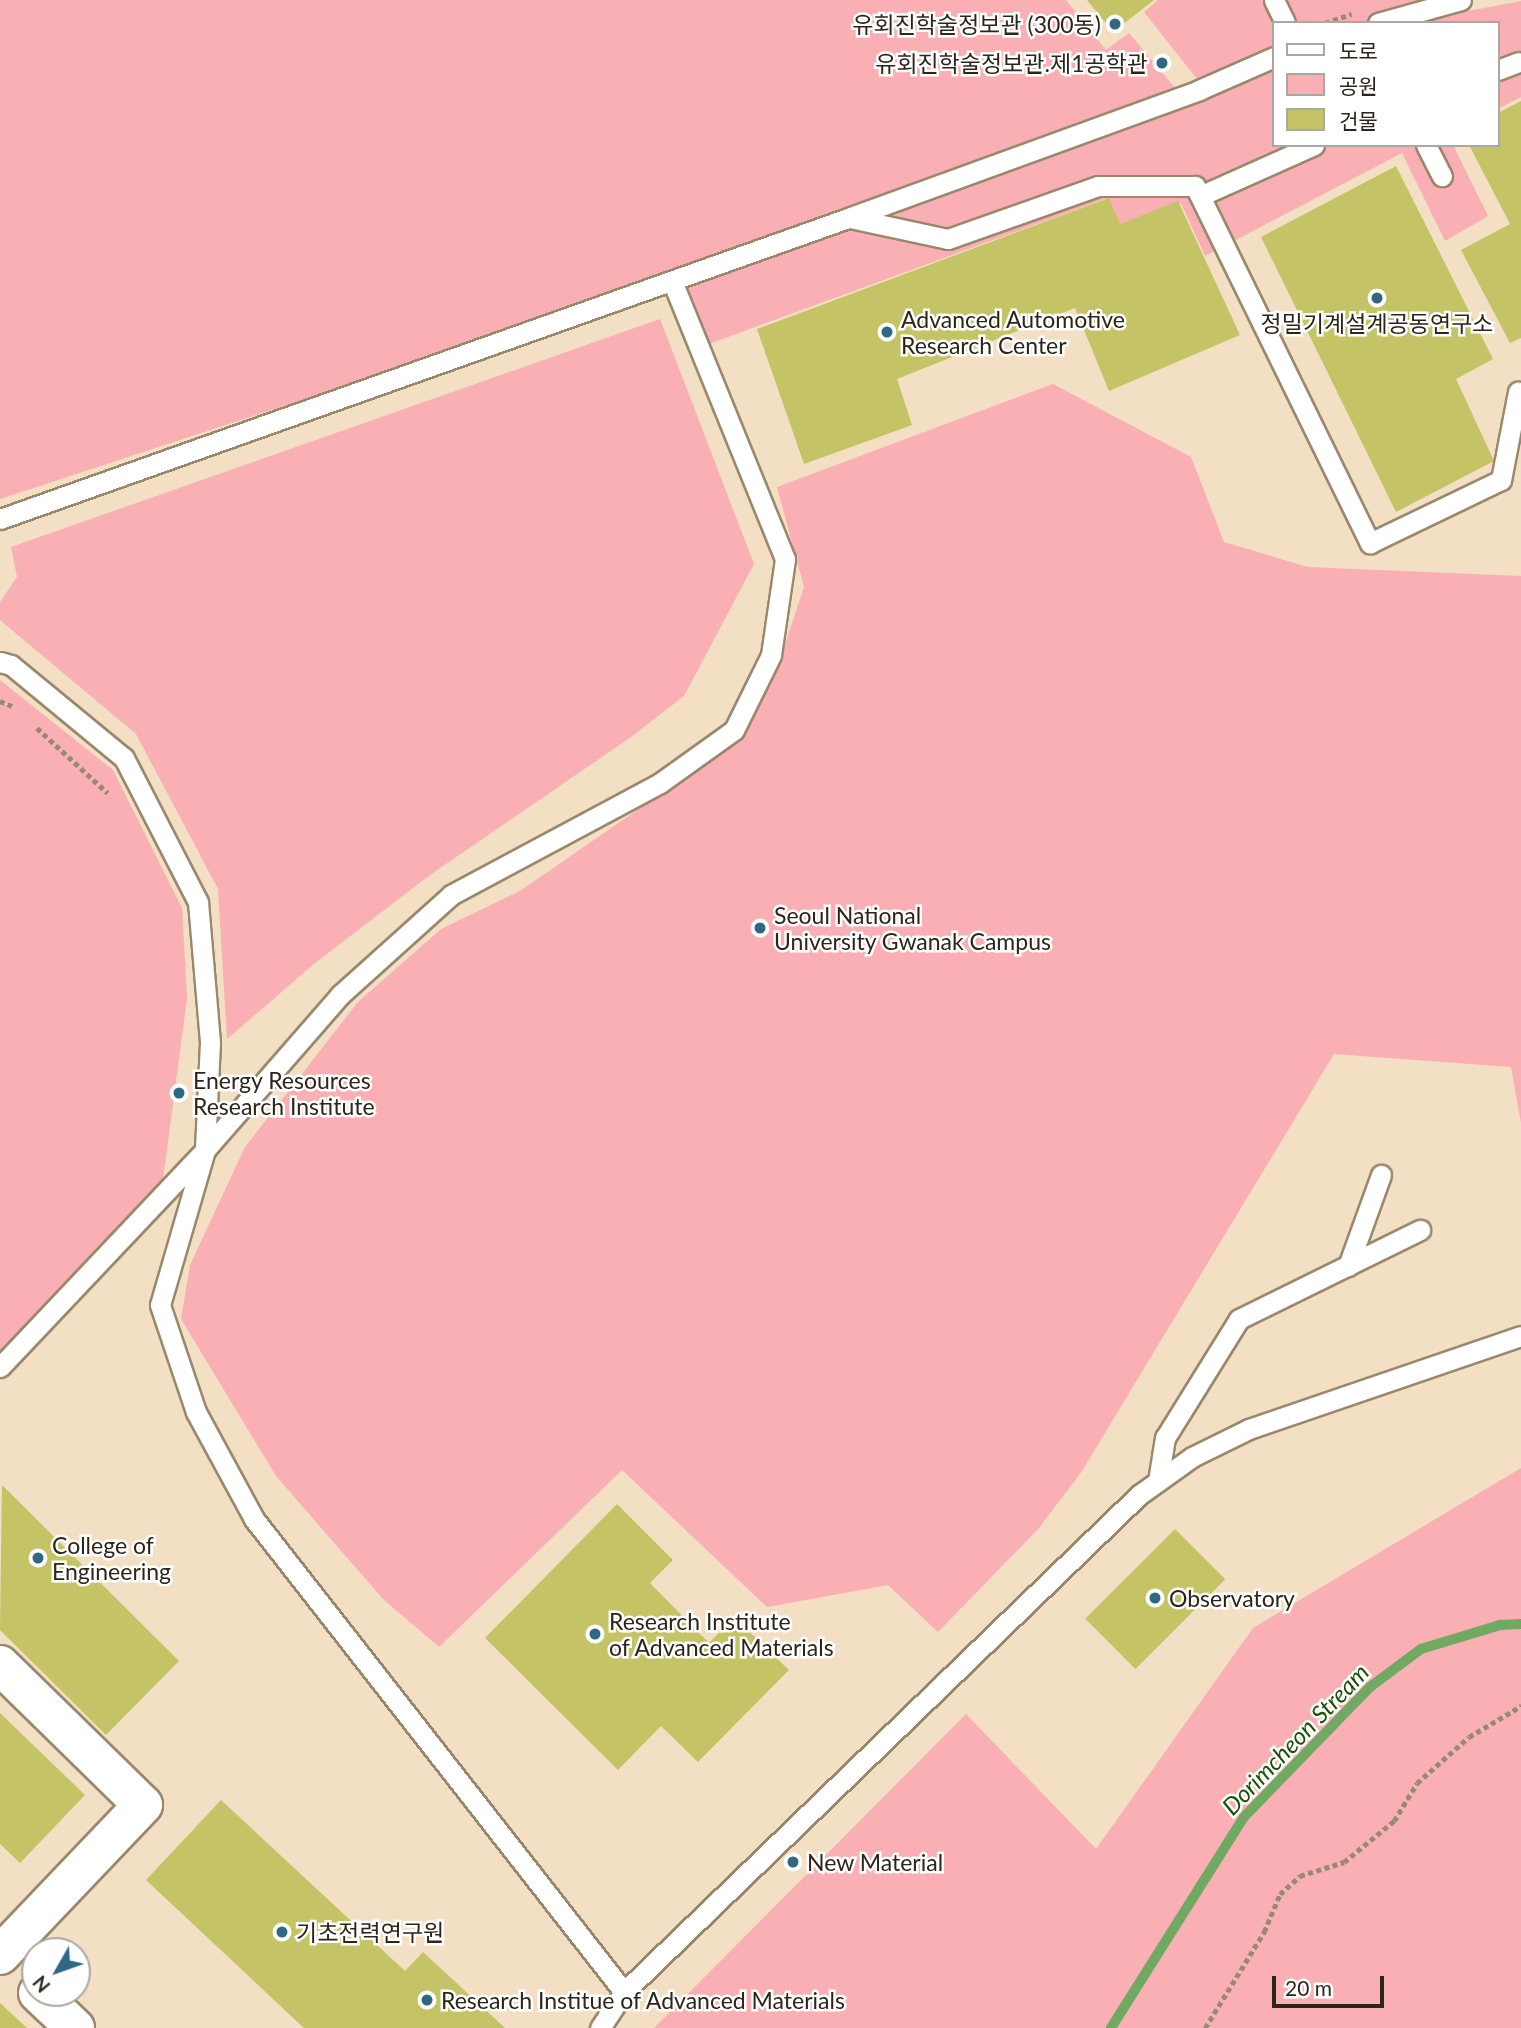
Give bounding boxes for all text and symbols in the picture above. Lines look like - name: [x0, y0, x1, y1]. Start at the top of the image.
- place label: 유회진학술정보관 (300동): [852, 10, 1101, 38]
- marker: 유회진학술정보관 (300동): [1107, 16, 1123, 32]
- legend: [1272, 21, 1500, 147]
- text: 도로: [1339, 38, 1378, 63]
- place label: 유회진학술정보관.제1공학관: [875, 49, 1148, 77]
- marker: 유회진학술정보관.제1공학관: [1154, 55, 1170, 71]
- text: 공원: [1339, 73, 1378, 98]
- text: 건물: [1339, 108, 1378, 133]
- marker: 정밀기계설계공동연구소: [1369, 290, 1385, 306]
- place label: Advanced Automotive Research Center: [901, 305, 1126, 359]
- place label: 정밀기계설계공동연구소: [1261, 309, 1493, 337]
- marker: Advanced Automotive Research Center: [879, 324, 895, 340]
- place label: Seoul National University Gwanak Campus: [774, 901, 1052, 955]
- marker: Seoul National University Gwanak Campus: [752, 920, 768, 936]
- place label: Energy Resources Research Institute: [193, 1066, 375, 1120]
- marker: Energy Resources Research Institute: [171, 1085, 187, 1101]
- place label: College of Engineering: [52, 1531, 171, 1585]
- marker: College of Engineering: [30, 1550, 46, 1566]
- place label: Observatory: [1169, 1584, 1295, 1612]
- marker: Observatory: [1147, 1590, 1163, 1606]
- place label: Research Institute of Advanced Materials: [609, 1607, 835, 1661]
- marker: Research Institute of Advanced Materials: [587, 1626, 603, 1642]
- water label: Dorimcheon Stream: [1216, 1658, 1374, 1820]
- place label: New Material: [807, 1848, 944, 1876]
- marker: New Material: [785, 1854, 801, 1870]
- place label: 기초전력연구원: [296, 1918, 444, 1946]
- marker: 기초전력연구원: [274, 1924, 290, 1940]
- north arrow: [21, 1937, 91, 2007]
- scale bar: [1276, 1962, 1388, 2006]
- text: N: [28, 1972, 55, 1998]
- text: 20 m: [1285, 1975, 1332, 2000]
- place label: Research Institue of Advanced Materials: [441, 1986, 846, 2014]
- marker: Research Institue of Advanced Materials: [419, 1992, 435, 2008]

